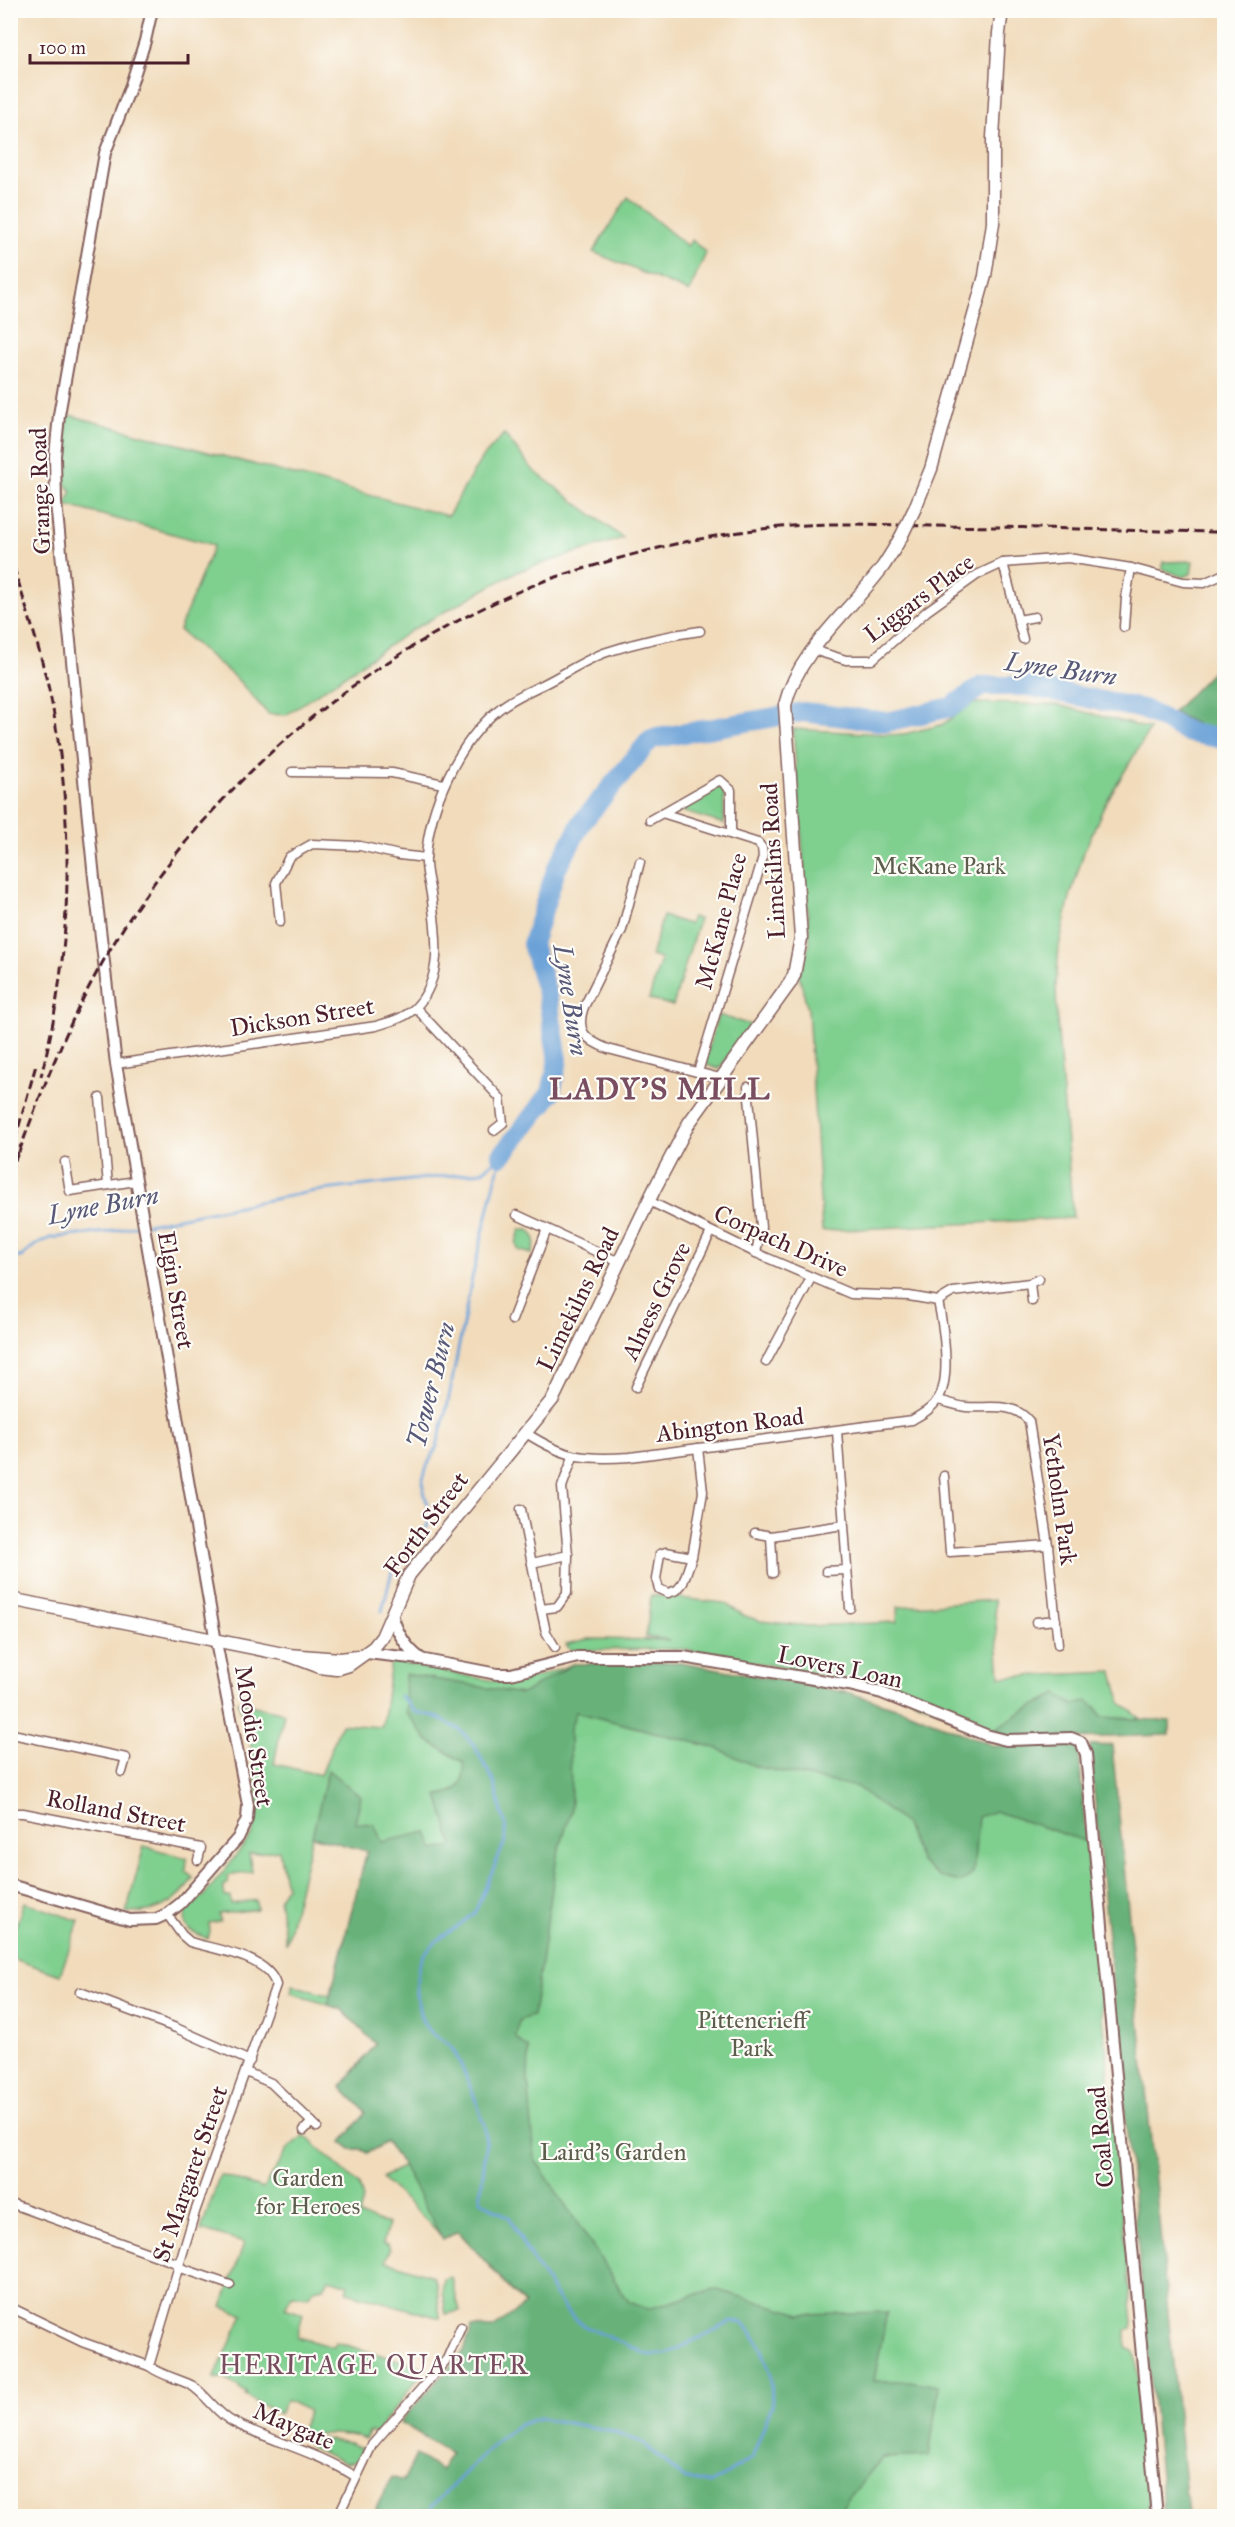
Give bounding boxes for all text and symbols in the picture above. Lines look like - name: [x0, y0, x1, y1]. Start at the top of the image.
- scale bar: [30, 27, 188, 65]
- text: 100 m: [39, 37, 86, 59]
- street label: Grange Road: [23, 427, 57, 555]
- street label: Liggars Place: [858, 547, 980, 649]
- water label: Lyne Burn: [1002, 645, 1119, 693]
- street label: Limekilns Road: [754, 782, 792, 940]
- street label: McKane Place: [688, 849, 754, 993]
- park label: McKane Park: [872, 851, 1006, 881]
- water label: Lyne Burn: [546, 941, 596, 1059]
- street label: Dickson Street: [228, 991, 377, 1043]
- district label: LADY'S MILL: [549, 1071, 771, 1107]
- water label: Lyne Burn: [44, 1178, 162, 1232]
- street label: Corpach Drive: [709, 1198, 853, 1284]
- street label: Limekilns Road: [530, 1222, 626, 1376]
- street label: Elgin Street: [151, 1229, 201, 1352]
- street label: Alness Grove: [614, 1237, 698, 1366]
- water label: Tower Burn: [400, 1318, 462, 1451]
- street label: Abington Road: [653, 1401, 806, 1449]
- street label: Yetholm Park: [1036, 1431, 1084, 1568]
- street label: Forth Street: [377, 1465, 475, 1582]
- street label: Lovers Loan: [775, 1639, 905, 1695]
- street label: Moodie Street: [228, 1663, 280, 1809]
- street label: Rolland Street: [44, 1783, 189, 1839]
- park label: Pittencrieff Park: [697, 2005, 811, 2063]
- street label: St Margaret Street: [146, 2081, 234, 2266]
- street label: Coal Road: [1082, 2085, 1120, 2189]
- park label: Laird's Garden: [540, 2137, 686, 2167]
- park label: Garden for Heroes: [256, 2163, 360, 2221]
- district label: HERITAGE QUARTER: [219, 2348, 529, 2381]
- street label: Maygate: [249, 2395, 339, 2457]

